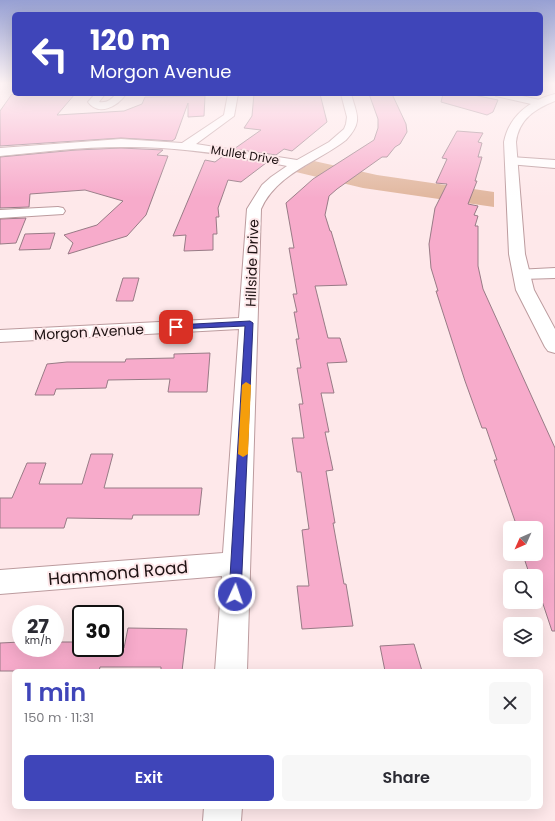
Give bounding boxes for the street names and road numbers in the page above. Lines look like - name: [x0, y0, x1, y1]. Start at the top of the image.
- street label: Mullet Drive: [210, 141, 280, 168]
- street label: Hillside Drive: [240, 218, 264, 307]
- street label: Morgon Avenue: [34, 319, 145, 345]
- street label: Hammond Road: [47, 555, 189, 591]

